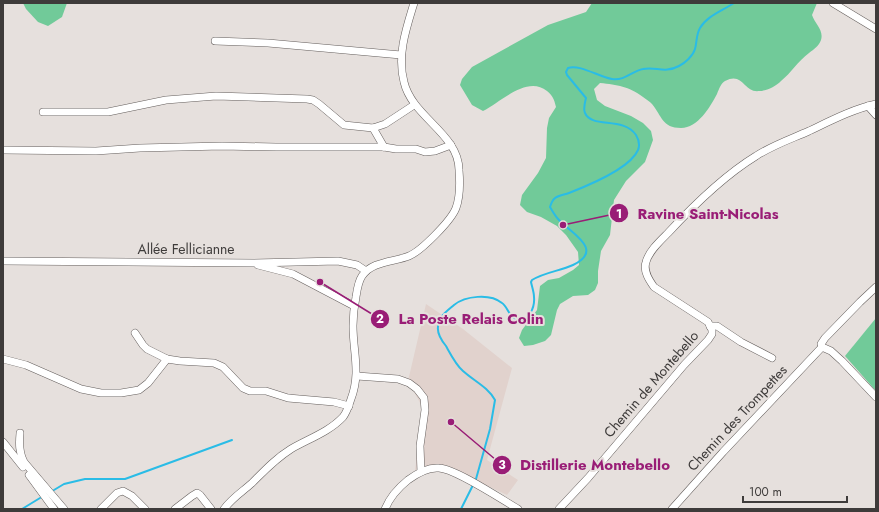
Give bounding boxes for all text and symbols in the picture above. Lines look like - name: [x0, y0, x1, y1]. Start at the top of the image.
- callout: Ravine Saint-Nicolas: [609, 200, 786, 227]
- text: Ravine Saint-Nicolas: [637, 203, 779, 225]
- text: 1: [616, 205, 622, 223]
- street label: Allée Fellicianne: [137, 239, 235, 259]
- callout: La Poste Relais Colin: [370, 305, 551, 332]
- text: La Poste Relais Colin: [398, 308, 544, 330]
- text: 2: [376, 310, 384, 328]
- street label: Chemin de Montebello: [599, 326, 703, 442]
- street label: Chemin des Trompettes: [682, 360, 792, 476]
- callout: Distillerie Montebello: [492, 451, 678, 478]
- text: Distillerie Montebello: [520, 454, 670, 476]
- text: 3: [498, 456, 506, 474]
- scale bar: [743, 478, 847, 504]
- text: 100 m: [749, 483, 782, 501]

